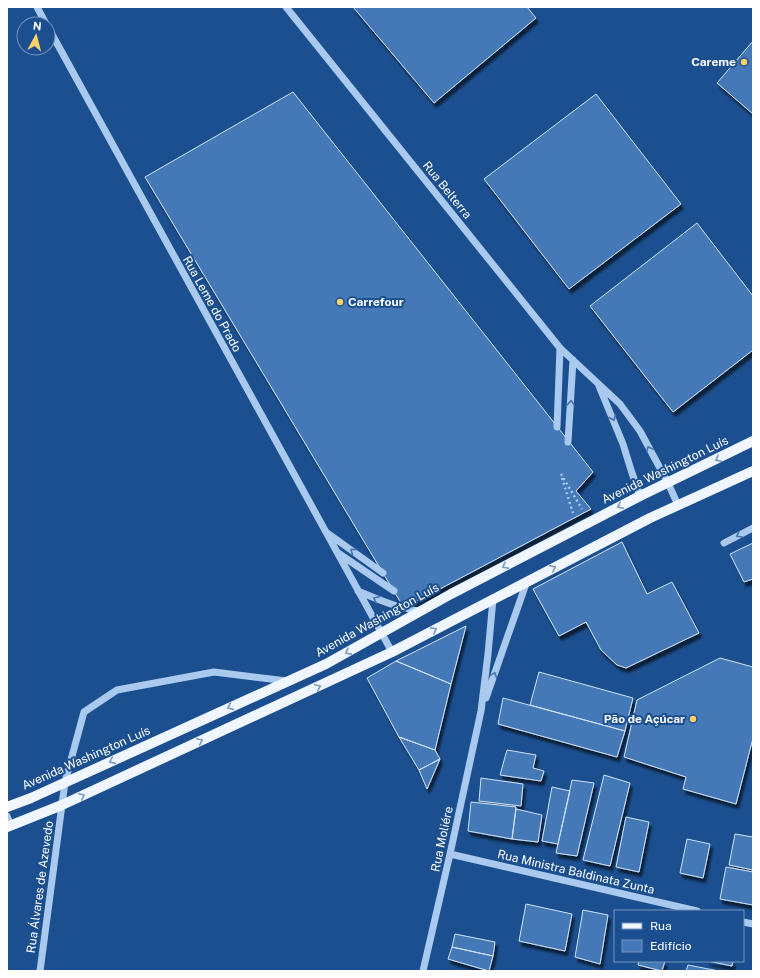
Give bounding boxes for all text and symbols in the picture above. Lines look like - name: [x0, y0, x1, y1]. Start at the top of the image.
- north arrow: [16, 16, 56, 56]
- text: N: [32, 20, 42, 33]
- place label: Careme: [691, 55, 736, 69]
- marker: Careme: [739, 57, 749, 67]
- street label: Rua Belterra: [420, 159, 474, 221]
- street label: Rua Leme do Prado: [180, 254, 244, 355]
- place label: Carrefour: [348, 295, 404, 309]
- marker: Carrefour: [335, 297, 345, 307]
- one-way arrow: [566, 400, 575, 406]
- one-way arrow: [608, 415, 616, 422]
- street label: Avenida Washington Luís: [599, 433, 731, 507]
- one-way arrow: [647, 445, 654, 453]
- one-way arrow: [715, 454, 722, 462]
- one-way arrow: [617, 501, 624, 509]
- one-way arrow: [735, 531, 743, 538]
- one-way arrow: [351, 549, 358, 556]
- one-way arrow: [501, 561, 509, 569]
- one-way arrow: [549, 566, 556, 573]
- street label: Avenida Washington Luís: [313, 580, 441, 660]
- one-way arrow: [372, 596, 380, 604]
- one-way arrow: [430, 627, 438, 634]
- one-way arrow: [345, 648, 352, 655]
- one-way arrow: [489, 671, 498, 678]
- one-way arrow: [313, 684, 321, 692]
- one-way arrow: [227, 702, 234, 710]
- place label: Pão de Açúcar: [604, 712, 685, 726]
- marker: Pão de Açúcar: [688, 714, 698, 724]
- street label: Avenida Washington Luís: [20, 723, 152, 793]
- one-way arrow: [195, 738, 203, 746]
- one-way arrow: [108, 756, 116, 764]
- one-way arrow: [77, 793, 85, 801]
- street label: Rua Moliére: [428, 805, 456, 873]
- street label: Rua Álvares de Azevedo: [24, 820, 56, 954]
- street label: Rua Ministra Baldinata Zunta: [496, 847, 656, 897]
- legend: [614, 910, 744, 962]
- text: Rua: [650, 919, 672, 933]
- text: Edifício: [650, 939, 692, 953]

